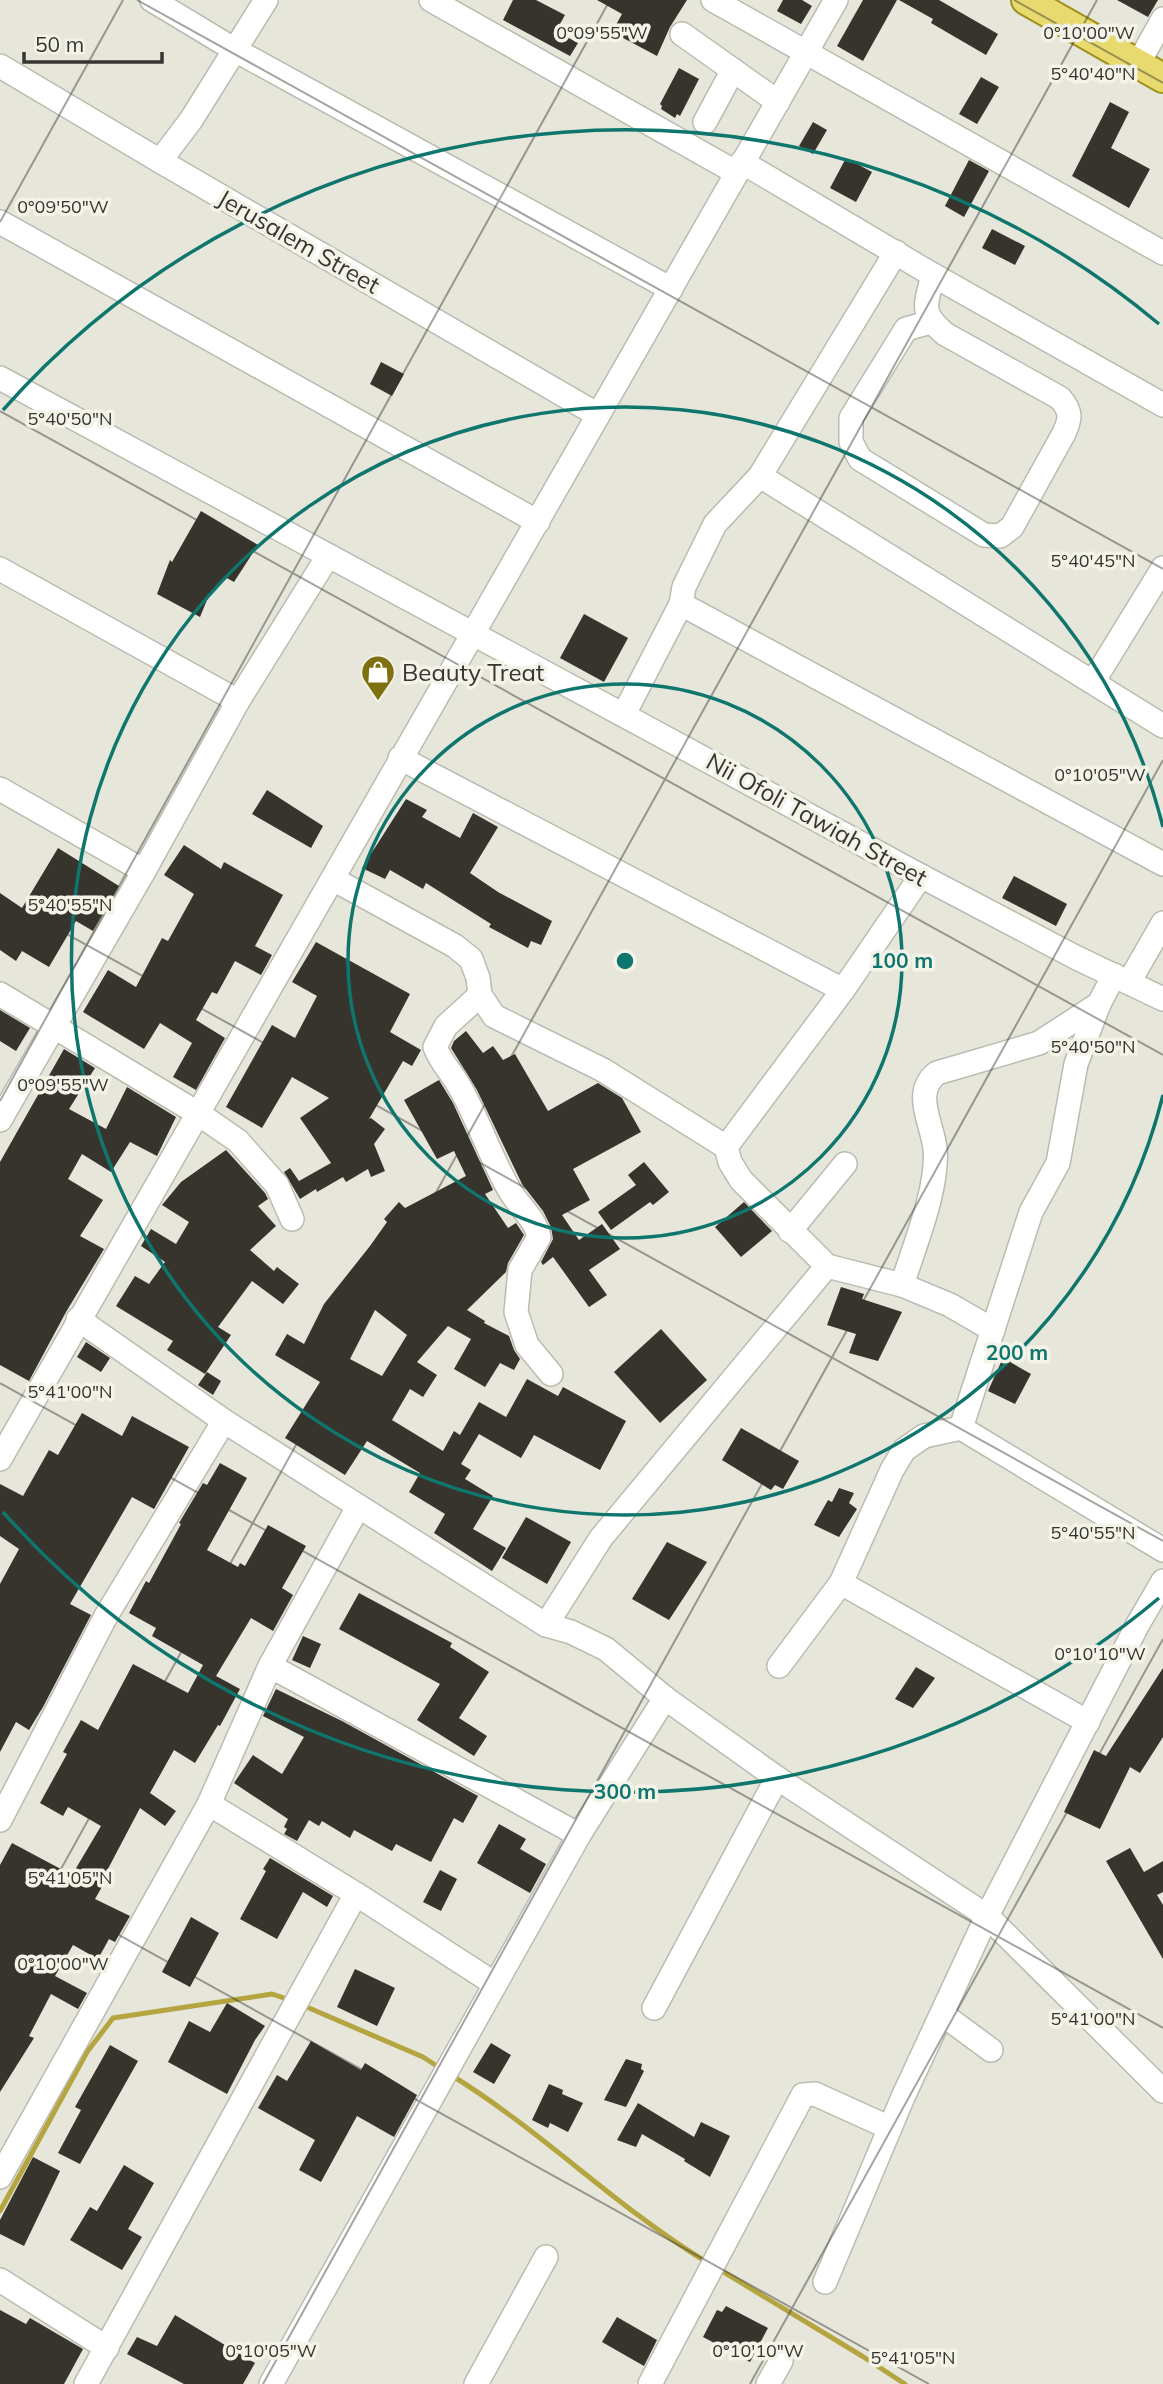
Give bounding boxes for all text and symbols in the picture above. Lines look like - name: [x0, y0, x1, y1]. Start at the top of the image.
- scale bar: [24, 21, 163, 65]
- text: 0°09'55"W: [556, 21, 648, 44]
- text: 0°10'00"W: [1043, 21, 1135, 44]
- text: 50 m: [35, 31, 84, 57]
- text: 5°40'40"N: [1050, 62, 1136, 85]
- street label: Jerusalem Street: [213, 182, 385, 300]
- text: 0°09'50"W: [17, 195, 109, 218]
- text: 5°40'50"N: [27, 407, 113, 430]
- text: 5°40'45"N: [1050, 549, 1136, 572]
- shop icon: Beauty Treat: [359, 653, 397, 702]
- place label: Beauty Treat: [402, 657, 544, 687]
- street label: Nii Ofoli Tawiah Street: [701, 746, 933, 892]
- text: 0°10'05"W: [1054, 763, 1146, 786]
- text: 5°40'55"N: [27, 893, 113, 916]
- text: 100 m: [871, 947, 933, 973]
- centre of rings: [613, 949, 637, 973]
- text: 5°40'50"N: [1050, 1035, 1136, 1058]
- text: 0°09'55"W: [17, 1073, 109, 1096]
- text: 200 m: [986, 1339, 1048, 1365]
- text: 5°41'00"N: [27, 1380, 113, 1403]
- text: 5°40'55"N: [1050, 1521, 1136, 1544]
- text: 0°10'10"W: [1054, 1642, 1146, 1665]
- text: 300 m: [594, 1778, 656, 1804]
- text: 5°41'05"N: [27, 1866, 113, 1889]
- text: 0°10'00"W: [17, 1952, 109, 1975]
- text: 5°41'00"N: [1050, 2007, 1136, 2030]
- text: 0°10'05"W: [225, 2339, 317, 2362]
- text: 0°10'10"W: [712, 2339, 804, 2362]
- text: 5°41'05"N: [870, 2346, 956, 2369]

